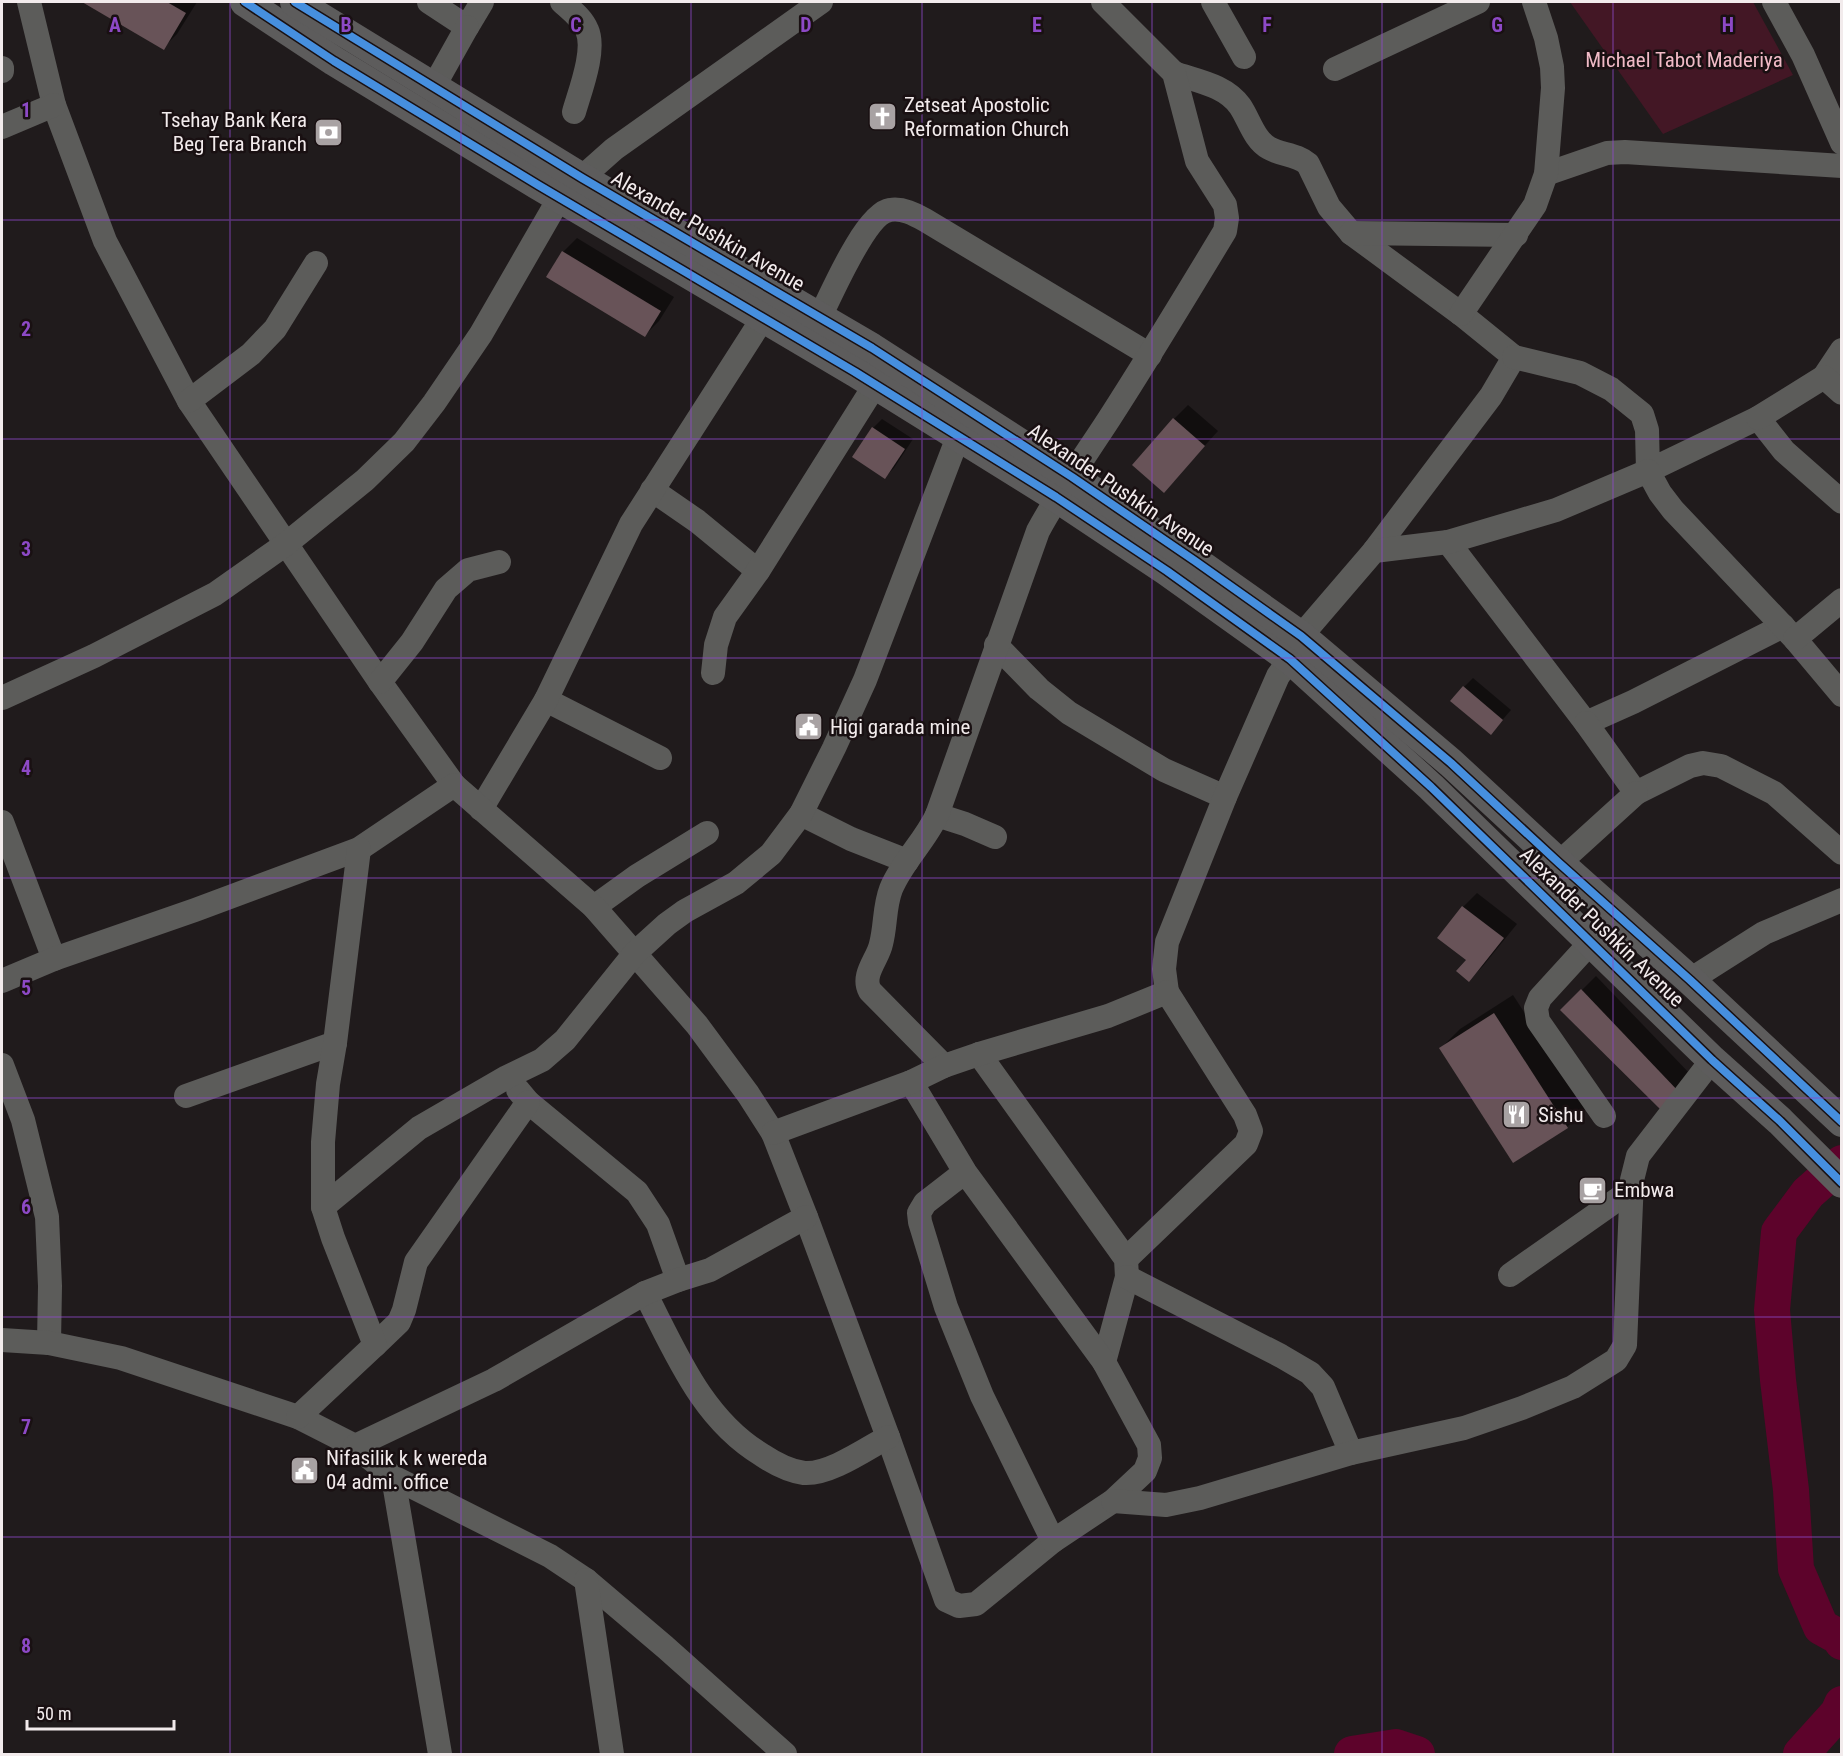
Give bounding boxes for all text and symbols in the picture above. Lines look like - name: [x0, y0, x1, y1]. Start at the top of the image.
- text: A: [109, 13, 121, 37]
- text: B: [340, 13, 352, 37]
- text: C: [570, 13, 582, 37]
- text: D: [800, 13, 812, 37]
- text: E: [1032, 13, 1042, 37]
- text: F: [1262, 13, 1272, 37]
- text: G: [1491, 13, 1503, 37]
- text: H: [1722, 13, 1734, 37]
- park label: Michael Tabot Maderiya: [1585, 48, 1783, 72]
- place label: Zetseat Apostolic Reformation Church: [904, 93, 1069, 141]
- text: 1: [21, 98, 31, 122]
- church icon: Zetseat Apostolic Reformation Church: [867, 101, 899, 133]
- place label: Tsehay Bank Kera Beg Tera Branch: [161, 108, 307, 156]
- bank icon: Tsehay Bank Kera Beg Tera Branch: [312, 116, 344, 148]
- street label: Alexander Pushkin Avenue: [607, 166, 809, 296]
- text: 2: [21, 317, 31, 341]
- street label: Alexander Pushkin Avenue: [1024, 419, 1219, 561]
- text: 3: [21, 537, 31, 561]
- public building icon: Higi garada mine: [793, 711, 825, 743]
- place label: Higi garada mine: [830, 715, 970, 739]
- text: 4: [21, 756, 31, 780]
- street label: Alexander Pushkin Avenue: [1515, 842, 1689, 1012]
- text: 5: [21, 976, 31, 1000]
- restaurant icon: Sishu: [1501, 1099, 1533, 1131]
- place label: Sishu: [1538, 1103, 1584, 1127]
- cafe icon: Embwa: [1577, 1174, 1609, 1206]
- place label: Embwa: [1614, 1178, 1674, 1202]
- text: 6: [21, 1195, 31, 1219]
- text: 7: [21, 1415, 31, 1439]
- place label: Nifasilik k k wereda 04 admi. office: [326, 1446, 487, 1494]
- public building icon: Nifasilik k k wereda 04 admi. office: [289, 1454, 321, 1486]
- text: 8: [21, 1634, 31, 1658]
- scale bar: [27, 1693, 174, 1731]
- text: 50 m: [36, 1703, 71, 1724]

